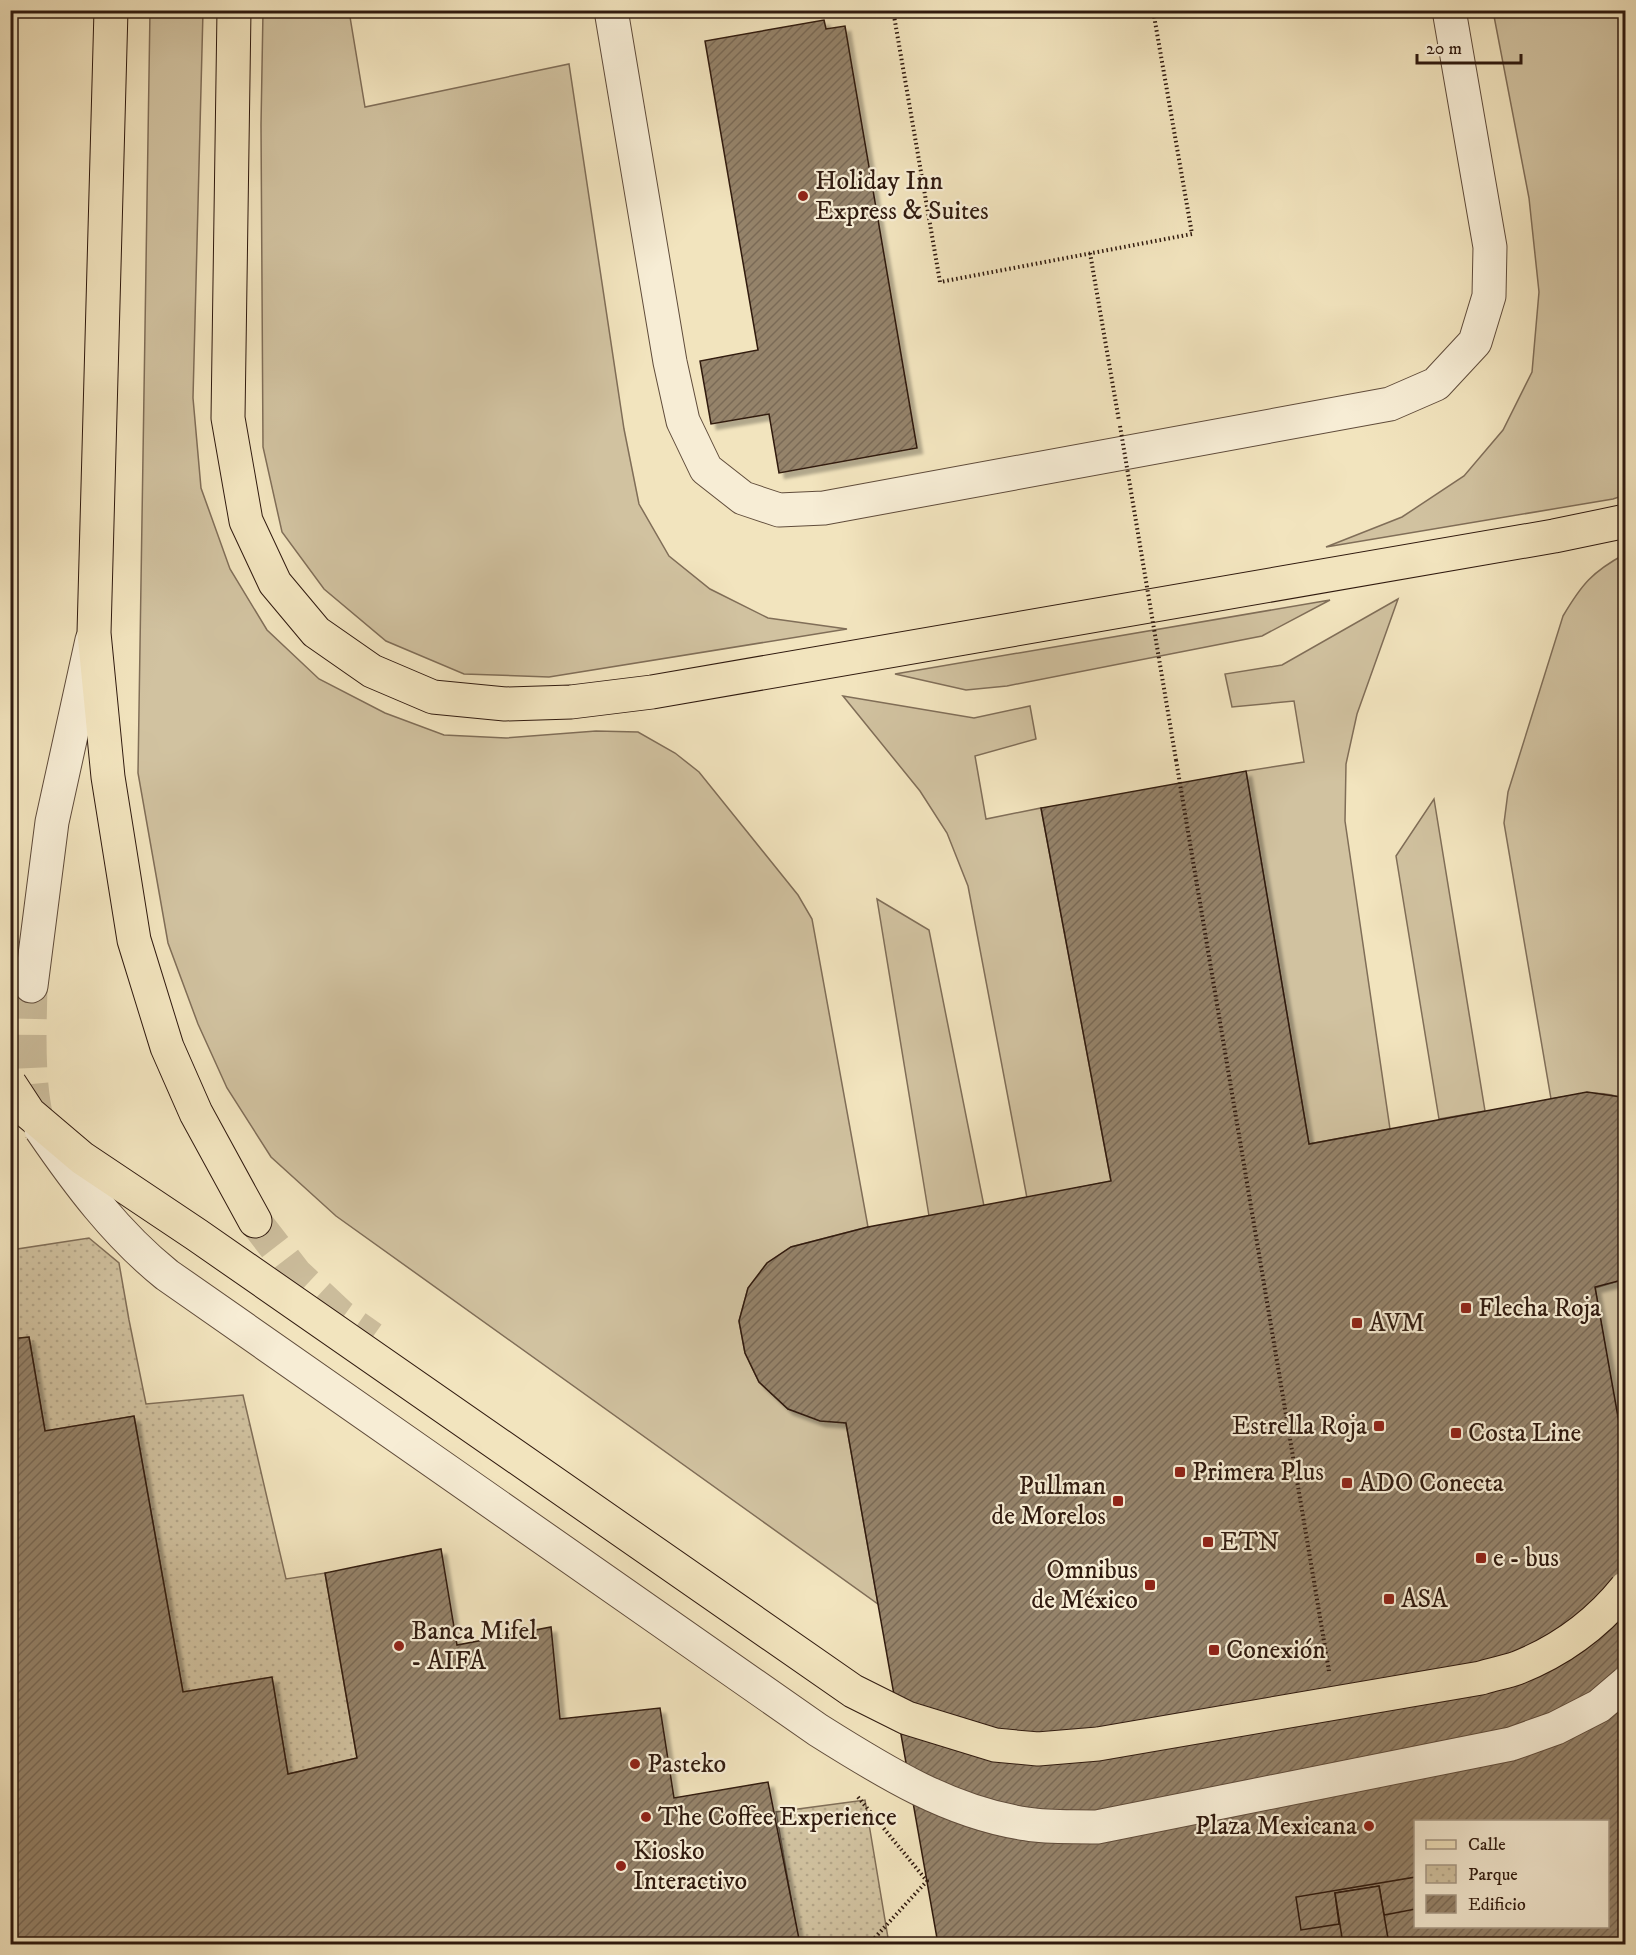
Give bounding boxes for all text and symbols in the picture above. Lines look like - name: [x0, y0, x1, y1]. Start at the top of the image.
- scale bar: [1417, 27, 1520, 65]
- text: 20 m: [1426, 38, 1462, 60]
- place label: Holiday Inn Express & Suites: [815, 165, 989, 228]
- marker: Holiday Inn Express & Suites: [796, 189, 810, 203]
- place label: Flecha Roja: [1478, 1292, 1601, 1325]
- marker: Flecha Roja: [1459, 1301, 1473, 1315]
- place label: AVM: [1369, 1307, 1425, 1340]
- marker: AVM: [1350, 1316, 1364, 1330]
- place label: Estrella Roja: [1232, 1410, 1367, 1443]
- place label: Costa Line: [1468, 1417, 1581, 1450]
- marker: Estrella Roja: [1372, 1419, 1386, 1433]
- marker: Costa Line: [1449, 1426, 1463, 1440]
- place label: Primera Plus: [1192, 1456, 1324, 1489]
- marker: Primera Plus: [1173, 1465, 1187, 1479]
- place label: ADO Conecta: [1359, 1467, 1504, 1500]
- place label: Pullman de Morelos: [991, 1470, 1106, 1533]
- marker: ADO Conecta: [1340, 1476, 1354, 1490]
- marker: Pullman de Morelos: [1111, 1494, 1125, 1508]
- place label: ETN: [1220, 1526, 1279, 1559]
- marker: ETN: [1201, 1535, 1215, 1549]
- place label: e - bus: [1493, 1542, 1559, 1575]
- marker: e - bus: [1474, 1551, 1488, 1565]
- place label: Omnibus de México: [1031, 1554, 1138, 1617]
- marker: Omnibus de México: [1143, 1578, 1157, 1592]
- place label: ASA: [1401, 1583, 1448, 1616]
- marker: ASA: [1382, 1592, 1396, 1606]
- place label: Banca Mifel - AIFA: [411, 1615, 537, 1678]
- place label: Conexión: [1226, 1634, 1326, 1667]
- marker: Banca Mifel - AIFA: [392, 1639, 406, 1653]
- marker: Conexión: [1207, 1643, 1221, 1657]
- place label: Pasteko: [647, 1748, 726, 1781]
- marker: Pasteko: [628, 1757, 642, 1771]
- place label: The Coffee Experience: [658, 1801, 897, 1834]
- marker: The Coffee Experience: [639, 1810, 653, 1824]
- place label: Plaza Mexicana: [1195, 1810, 1357, 1843]
- marker: Plaza Mexicana: [1362, 1819, 1376, 1833]
- legend: [1414, 1820, 1609, 1928]
- text: Calle: [1468, 1834, 1506, 1856]
- place label: Kiosko Interactivo: [633, 1835, 747, 1898]
- marker: Kiosko Interactivo: [614, 1859, 628, 1873]
- text: Parque: [1468, 1864, 1518, 1886]
- text: Edificio: [1468, 1894, 1526, 1916]

